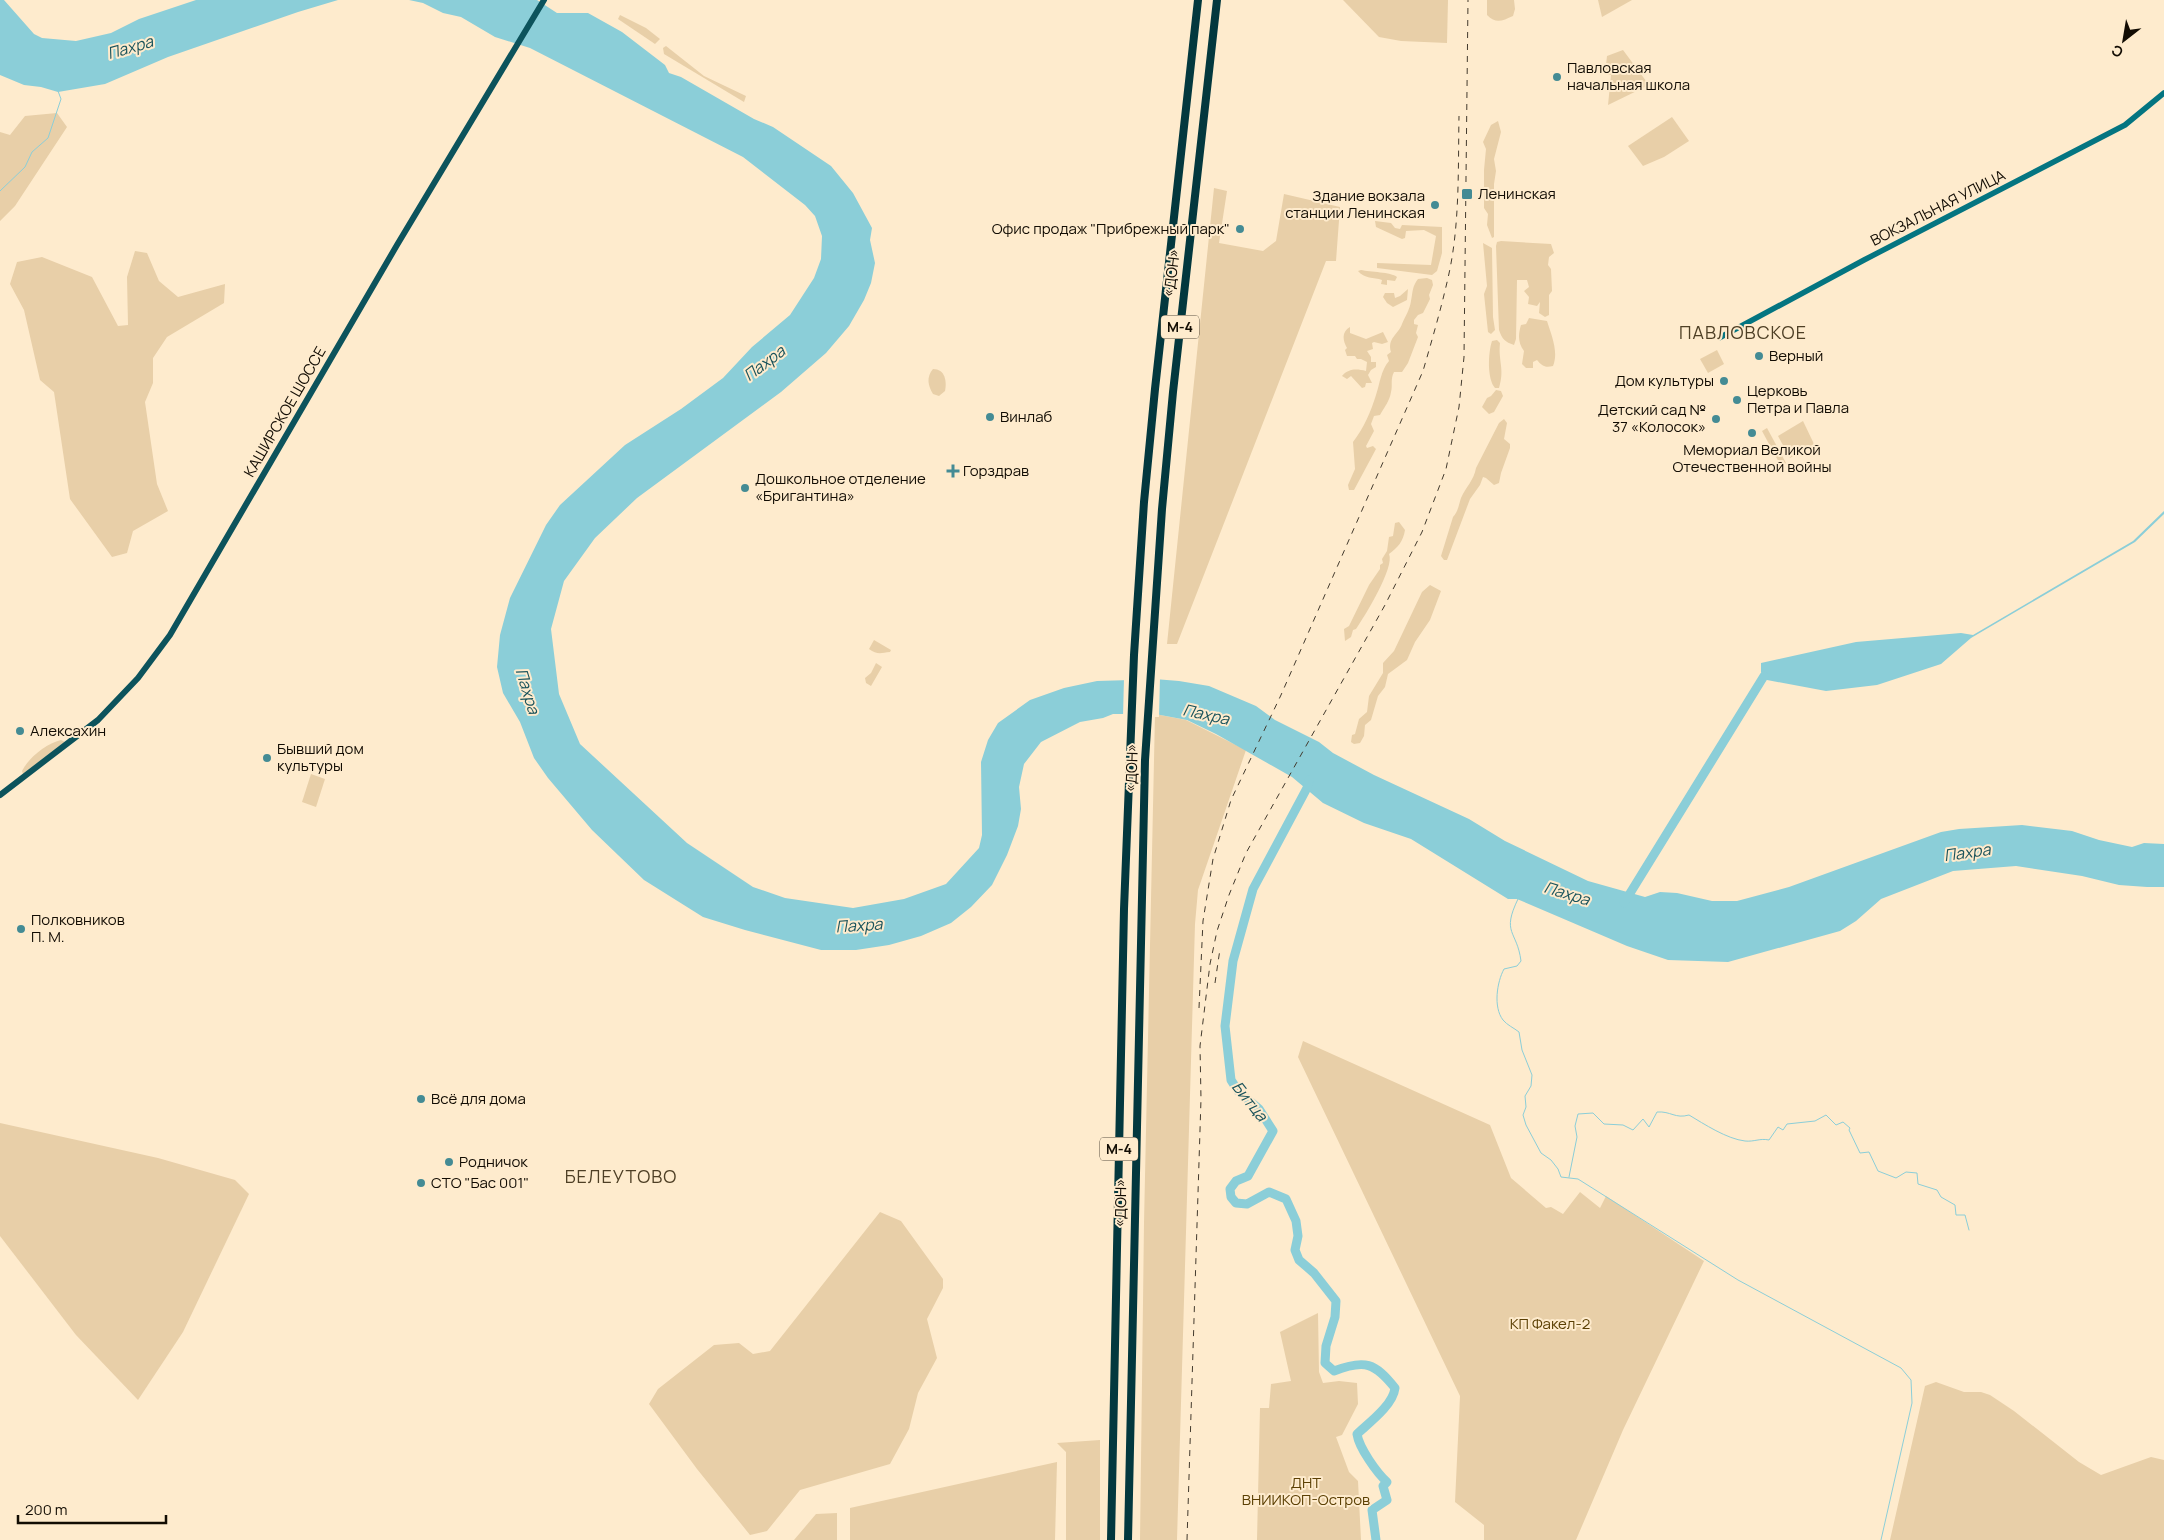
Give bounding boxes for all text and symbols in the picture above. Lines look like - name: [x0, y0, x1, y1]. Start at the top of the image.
- north arrow: [2099, 15, 2149, 65]
- water label: Пахра: [104, 30, 157, 64]
- text: С: [2108, 41, 2126, 62]
- place label: Павловская начальная школа: [1567, 57, 1690, 95]
- marker: Павловская начальная школа: [1551, 71, 1563, 83]
- street label: ВОКЗАЛЬНАЯ УЛИЦА: [1867, 164, 2009, 251]
- place label: Ленинская: [1478, 183, 1556, 204]
- place label: Здание вокзала станции Ленинская: [1285, 185, 1425, 223]
- marker: Ленинская: [1460, 187, 1474, 201]
- marker: Здание вокзала станции Ленинская: [1429, 199, 1441, 211]
- place label: Офис продаж "Прибрежный парк": [992, 218, 1230, 239]
- marker: Офис продаж "Прибрежный парк": [1234, 223, 1246, 235]
- street label: «ДОН»: [1158, 248, 1185, 298]
- road number: М-4: [1161, 316, 1199, 338]
- district label: ПАВЛОВСКОЕ: [1679, 320, 1807, 344]
- water label: Пахра: [739, 339, 790, 386]
- street label: КАШИРСКОЕ ШОССЕ: [239, 343, 330, 481]
- place label: Верный: [1769, 345, 1823, 366]
- marker: Верный: [1753, 350, 1765, 362]
- place label: Дом культуры: [1615, 370, 1714, 391]
- marker: Дом культуры: [1718, 375, 1730, 387]
- place label: Церковь Петра и Павла: [1747, 380, 1849, 418]
- marker: Церковь Петра и Павла: [1731, 394, 1743, 406]
- place label: Детский сад № 37 «Колосок»: [1598, 399, 1706, 437]
- place label: Винлаб: [1000, 406, 1053, 427]
- marker: Винлаб: [984, 411, 996, 423]
- marker: Детский сад № 37 «Колосок»: [1710, 413, 1722, 425]
- marker: Мемориал Великой Отечественной войны: [1746, 427, 1758, 439]
- place label: Мемориал Великой Отечественной войны: [1672, 439, 1832, 477]
- place label: Горздрав: [963, 460, 1029, 481]
- marker: Горздрав: [947, 465, 959, 477]
- place label: Дошкольное отделение «Бригантина»: [755, 468, 926, 506]
- marker: Дошкольное отделение «Бригантина»: [739, 482, 751, 494]
- water label: Пахра: [511, 665, 546, 718]
- water label: Пахра: [1181, 698, 1232, 730]
- place label: Алексахин: [30, 720, 106, 741]
- marker: Алексахин: [14, 725, 26, 737]
- place label: Бывший дом культуры: [277, 738, 364, 776]
- street label: «ДОН»: [1120, 744, 1143, 792]
- marker: Бывший дом культуры: [261, 752, 273, 764]
- water label: Пахра: [1942, 838, 1993, 866]
- water label: Пахра: [1541, 876, 1594, 911]
- place label: Полковников П. М.: [31, 909, 125, 947]
- water label: Пахра: [835, 912, 884, 938]
- marker: Полковников П. М.: [15, 923, 27, 935]
- water label: Битца: [1227, 1076, 1274, 1127]
- place label: Всё для дома: [431, 1088, 526, 1109]
- marker: Всё для дома: [415, 1093, 427, 1105]
- road number: М-4: [1100, 1138, 1138, 1160]
- place label: Родничок: [459, 1151, 528, 1172]
- marker: Родничок: [443, 1156, 455, 1168]
- district label: БЕЛЕУТОВО: [565, 1164, 677, 1188]
- place label: СТО "Бас 001": [431, 1172, 529, 1193]
- marker: СТО "Бас 001": [415, 1177, 427, 1189]
- street label: «ДОН»: [1110, 1179, 1131, 1227]
- park label: КП Факел-2: [1510, 1313, 1590, 1334]
- park label: ДНТ ВНИИКОП-Остров: [1242, 1472, 1370, 1510]
- scale bar: [18, 1492, 165, 1524]
- text: 200 m: [25, 1499, 68, 1520]

